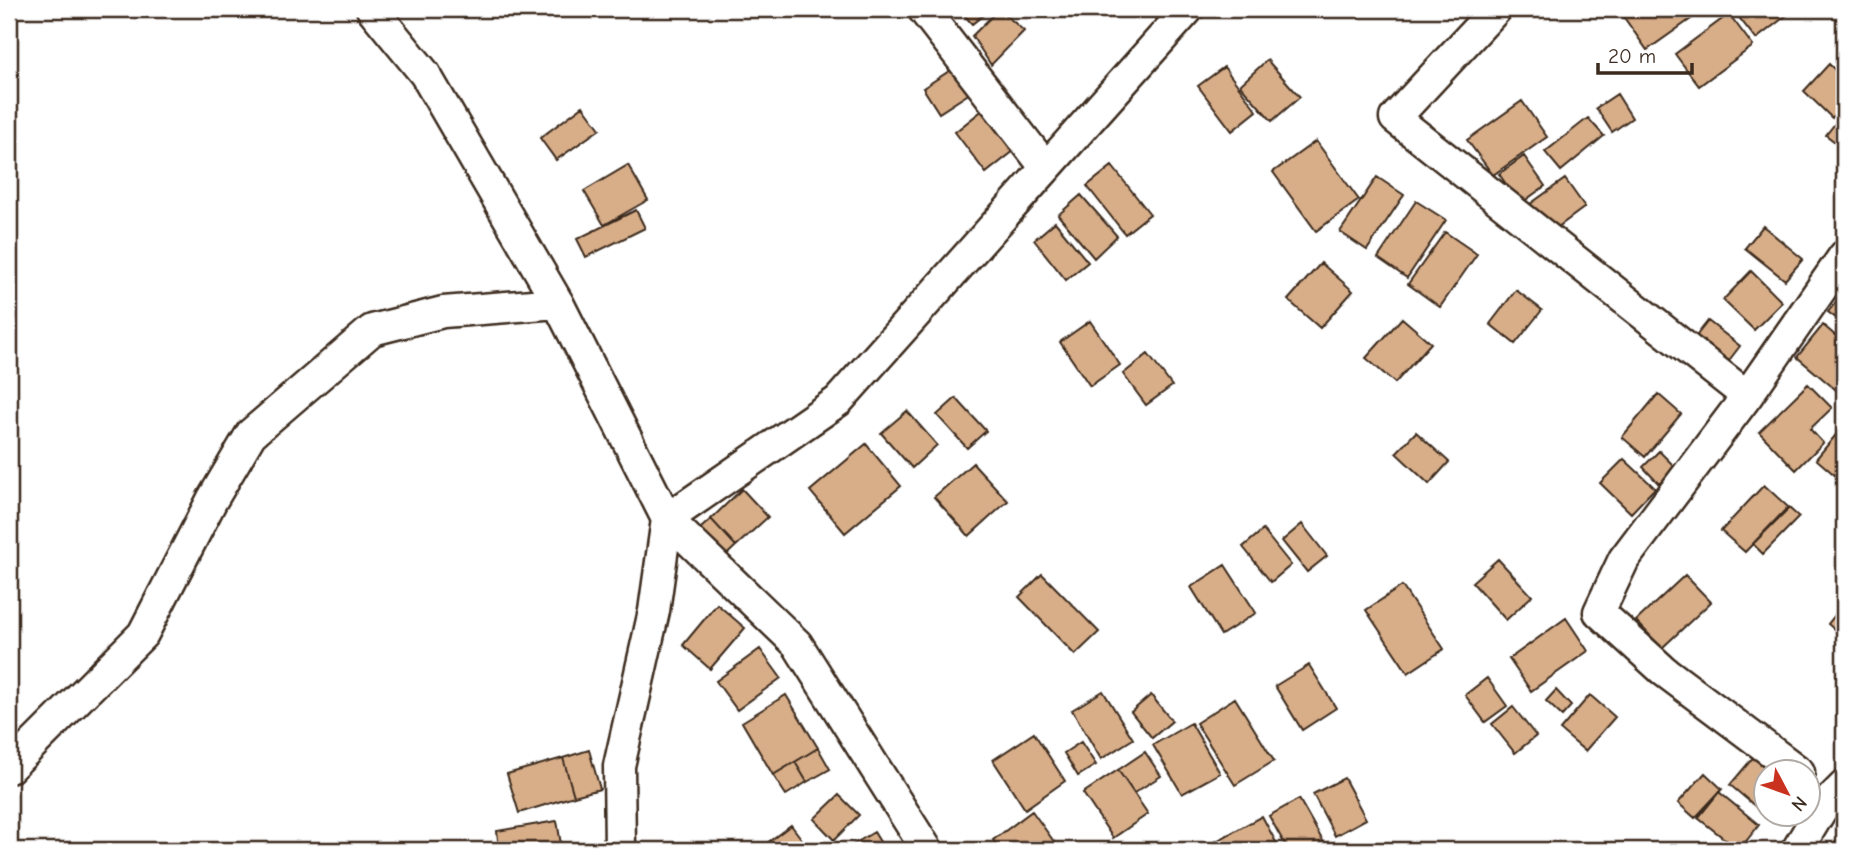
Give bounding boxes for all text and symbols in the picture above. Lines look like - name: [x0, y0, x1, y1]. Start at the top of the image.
- scale bar: [1598, 32, 1692, 76]
- text: 20 m: [1608, 44, 1656, 68]
- north arrow: [1752, 758, 1822, 828]
- text: N: [1787, 792, 1811, 815]

